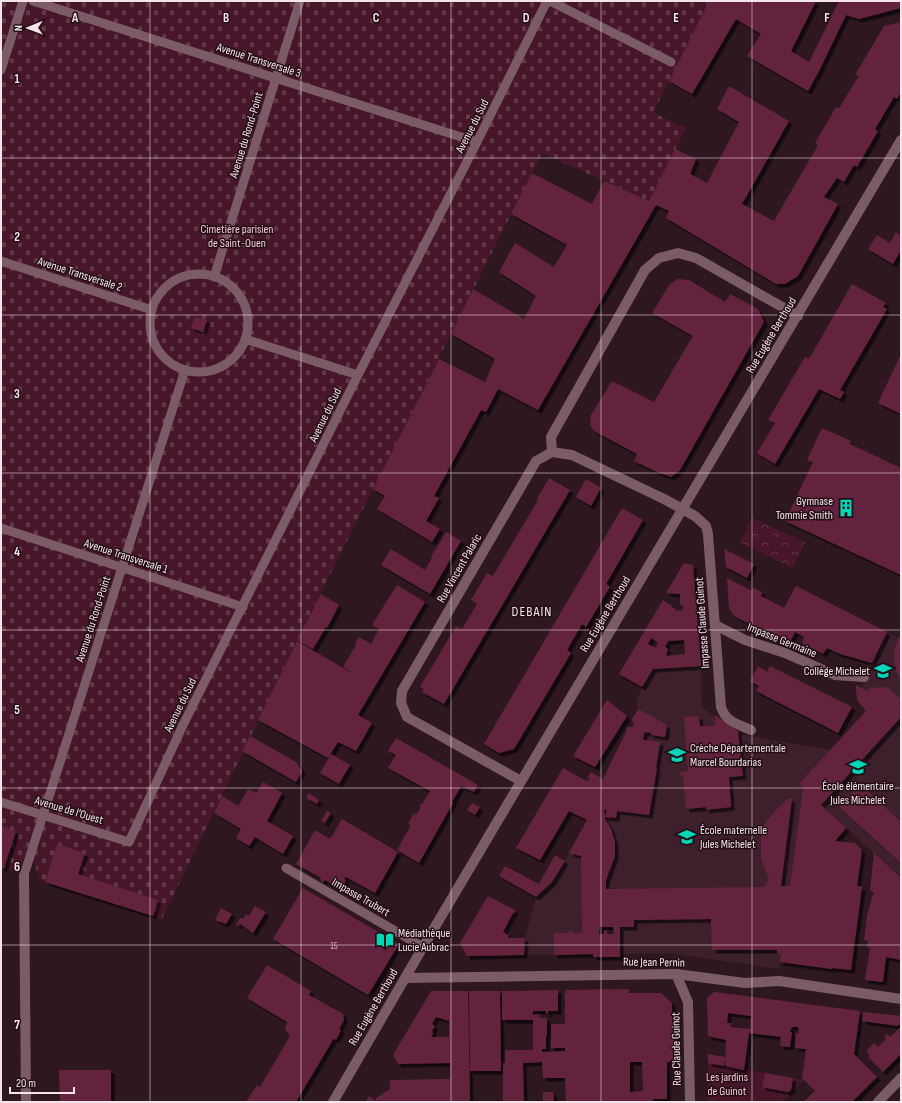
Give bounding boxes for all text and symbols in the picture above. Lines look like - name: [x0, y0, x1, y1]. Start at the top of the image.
- north arrow: [8, 8, 48, 48]
- text: A: [71, 10, 79, 26]
- text: B: [223, 10, 229, 26]
- text: C: [373, 10, 380, 26]
- text: D: [523, 10, 530, 26]
- text: E: [673, 10, 679, 26]
- text: F: [824, 10, 830, 26]
- text: N: [12, 25, 25, 31]
- street label: Avenue Transversale 3: [214, 39, 303, 81]
- text: 1: [14, 71, 20, 87]
- street label: Avenue du Rond-Point: [226, 90, 267, 181]
- street label: Avenue du Sud: [452, 97, 492, 157]
- park label: Cimetière parisien de Saint-Ouen: [201, 222, 274, 251]
- text: 2: [14, 229, 20, 245]
- street label: Avenue Transversale 2: [35, 253, 124, 295]
- street label: Rue Eugène Berthoud: [743, 294, 800, 376]
- text: 3: [14, 386, 20, 402]
- street label: Avenue du Sud: [305, 386, 345, 446]
- place label: Gymnase Tommie Smith: [776, 494, 833, 523]
- building icon: Gymnase Tommie Smith: [836, 498, 856, 518]
- street label: Rue Vincent Palaric: [434, 531, 485, 605]
- street label: Avenue Transversale 1: [81, 536, 170, 577]
- text: 4: [14, 544, 20, 560]
- street label: Rue Eugène Berthoud: [577, 573, 634, 655]
- street label: Avenue du Rond-Point: [72, 574, 115, 665]
- street label: Impasse Claude Guinot: [692, 577, 713, 669]
- district label: DEBAIN: [512, 603, 552, 620]
- street label: Impasse Germaine: [745, 620, 819, 661]
- school or university icon: Collège Michelet: [873, 661, 893, 681]
- place label: Collège Michelet: [804, 664, 870, 679]
- street label: Avenue du Sud: [160, 676, 200, 736]
- text: 5: [14, 702, 20, 718]
- place label: Crèche Départementale Marcel Bourdarias: [690, 741, 786, 770]
- school or university icon: Crèche Départementale Marcel Bourdarias: [667, 745, 687, 765]
- school or university icon: École élémentaire Jules Michelet: [848, 757, 868, 777]
- place label: École élémentaire Jules Michelet: [822, 779, 894, 808]
- street label: Avenue de l'Ouest: [32, 793, 105, 828]
- place label: École maternelle Jules Michelet: [699, 823, 767, 852]
- school or university icon: École maternelle Jules Michelet: [677, 827, 697, 847]
- text: 6: [14, 859, 20, 875]
- street label: Impasse Trubert: [329, 875, 393, 920]
- place label: Médiathèque Lucie Aubrac: [398, 926, 450, 955]
- library icon: Médiathèque Lucie Aubrac: [375, 930, 395, 950]
- house number: 15: [330, 940, 338, 952]
- street label: Rue Jean Pernin: [623, 954, 685, 971]
- street label: Rue Eugène Berthoud: [345, 966, 401, 1048]
- street label: Rue Claude Guinot: [668, 1012, 685, 1086]
- text: 7: [14, 1017, 20, 1033]
- scale bar: [10, 1069, 74, 1095]
- park label: Les jardins de Guinot: [706, 1070, 748, 1099]
- text: 20 m: [16, 1076, 36, 1091]

